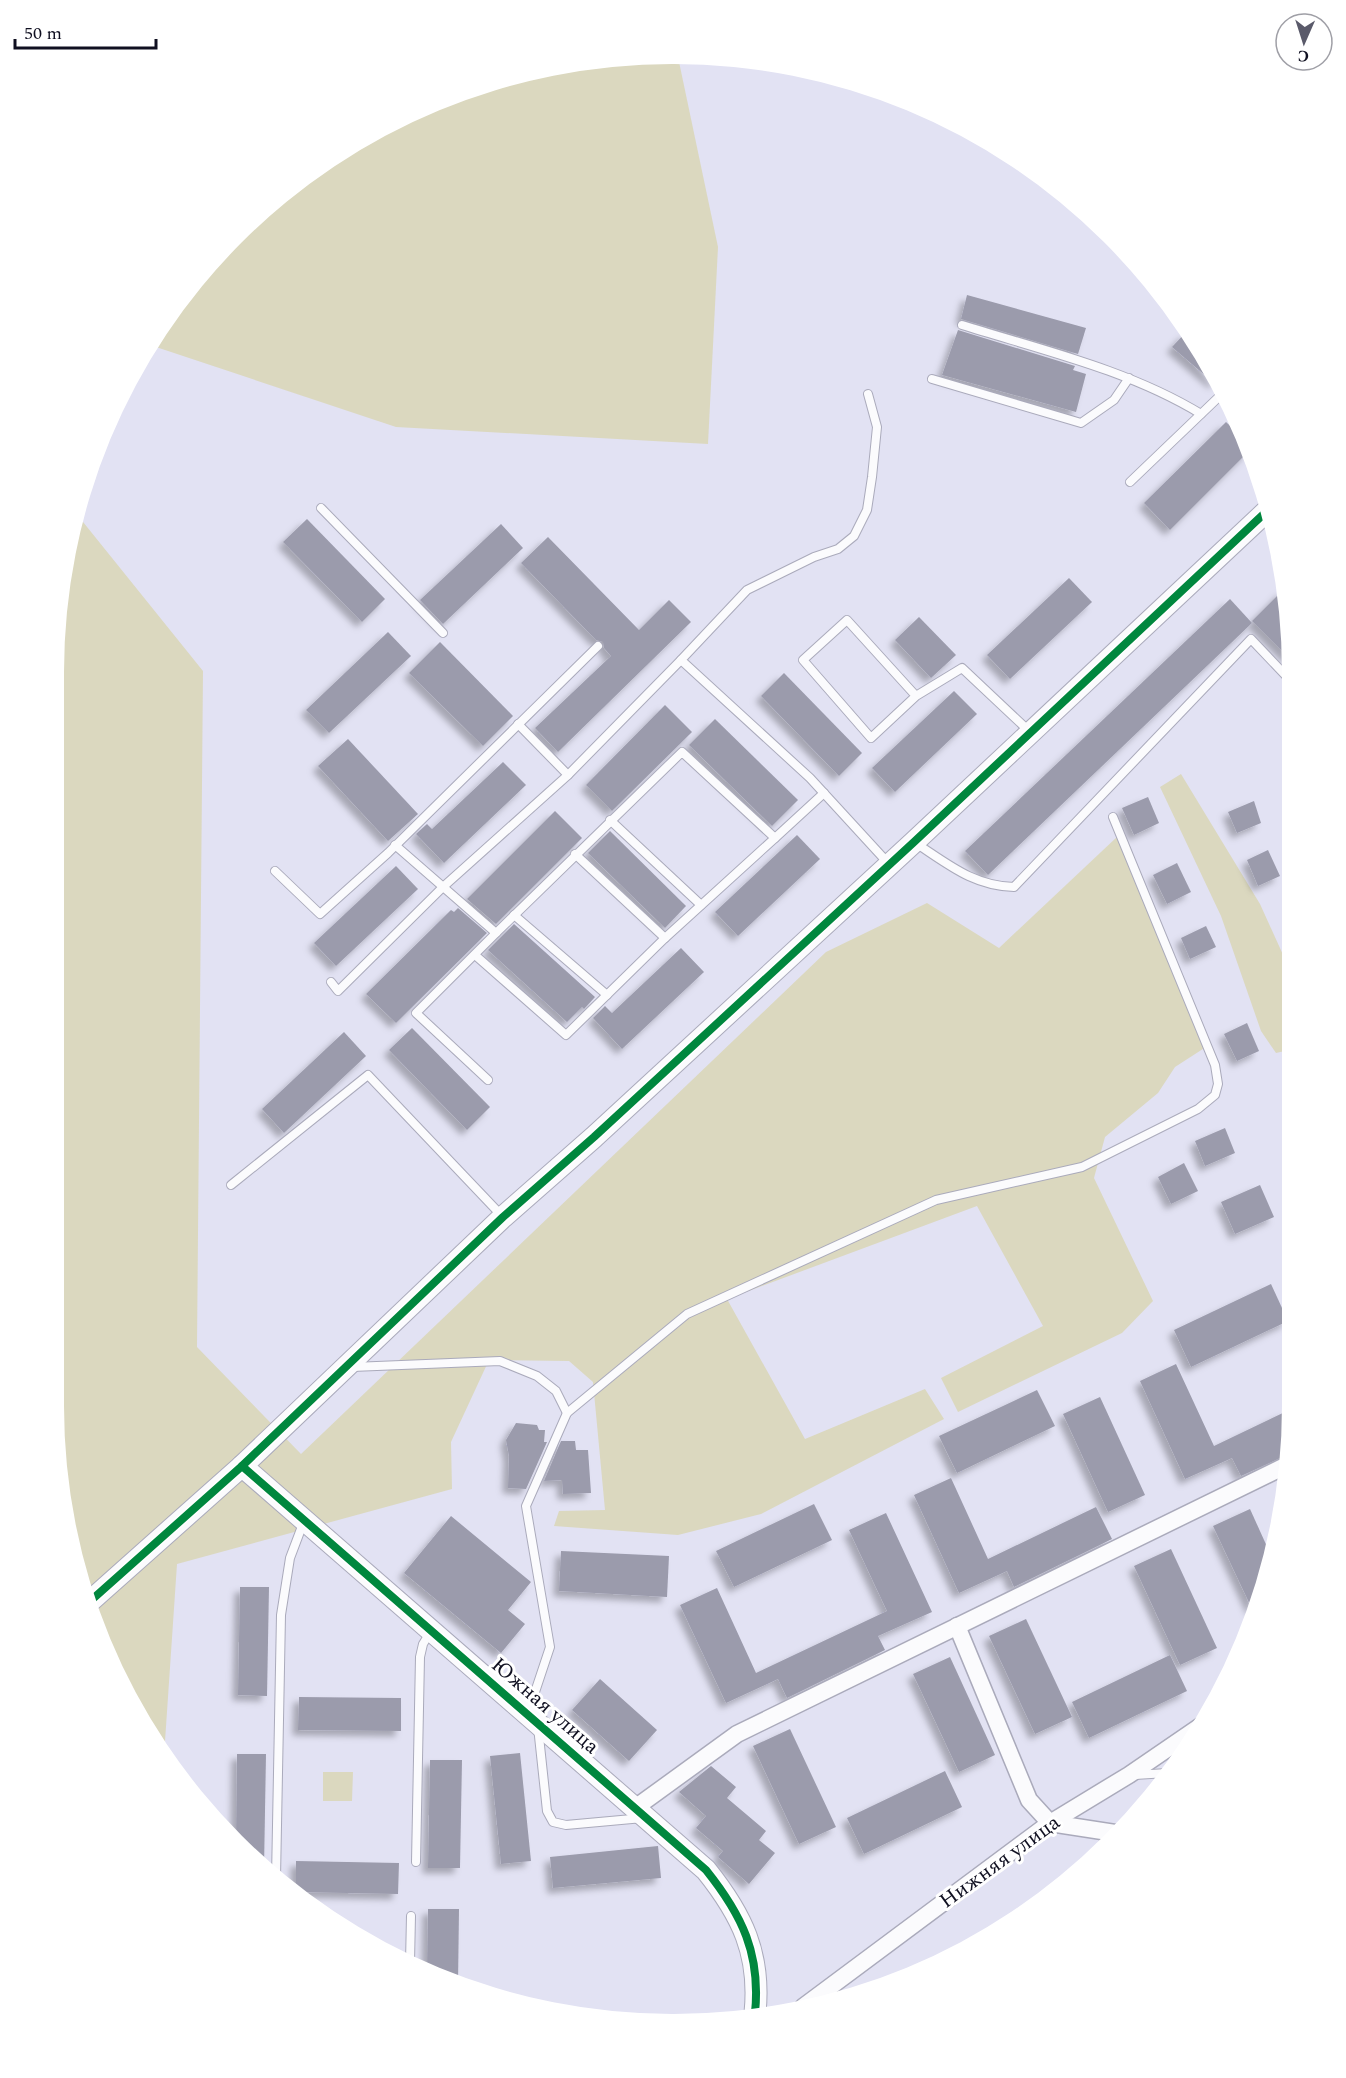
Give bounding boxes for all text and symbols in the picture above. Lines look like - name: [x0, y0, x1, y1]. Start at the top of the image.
- scale bar: [15, 12, 156, 50]
- north arrow: [1274, 12, 1334, 72]
- text: 50 m: [24, 20, 62, 47]
- text: С: [1297, 44, 1310, 68]
- street label: Южная улица: [484, 1650, 607, 1763]
- street label: Нижняя улица: [933, 1807, 1068, 1917]

